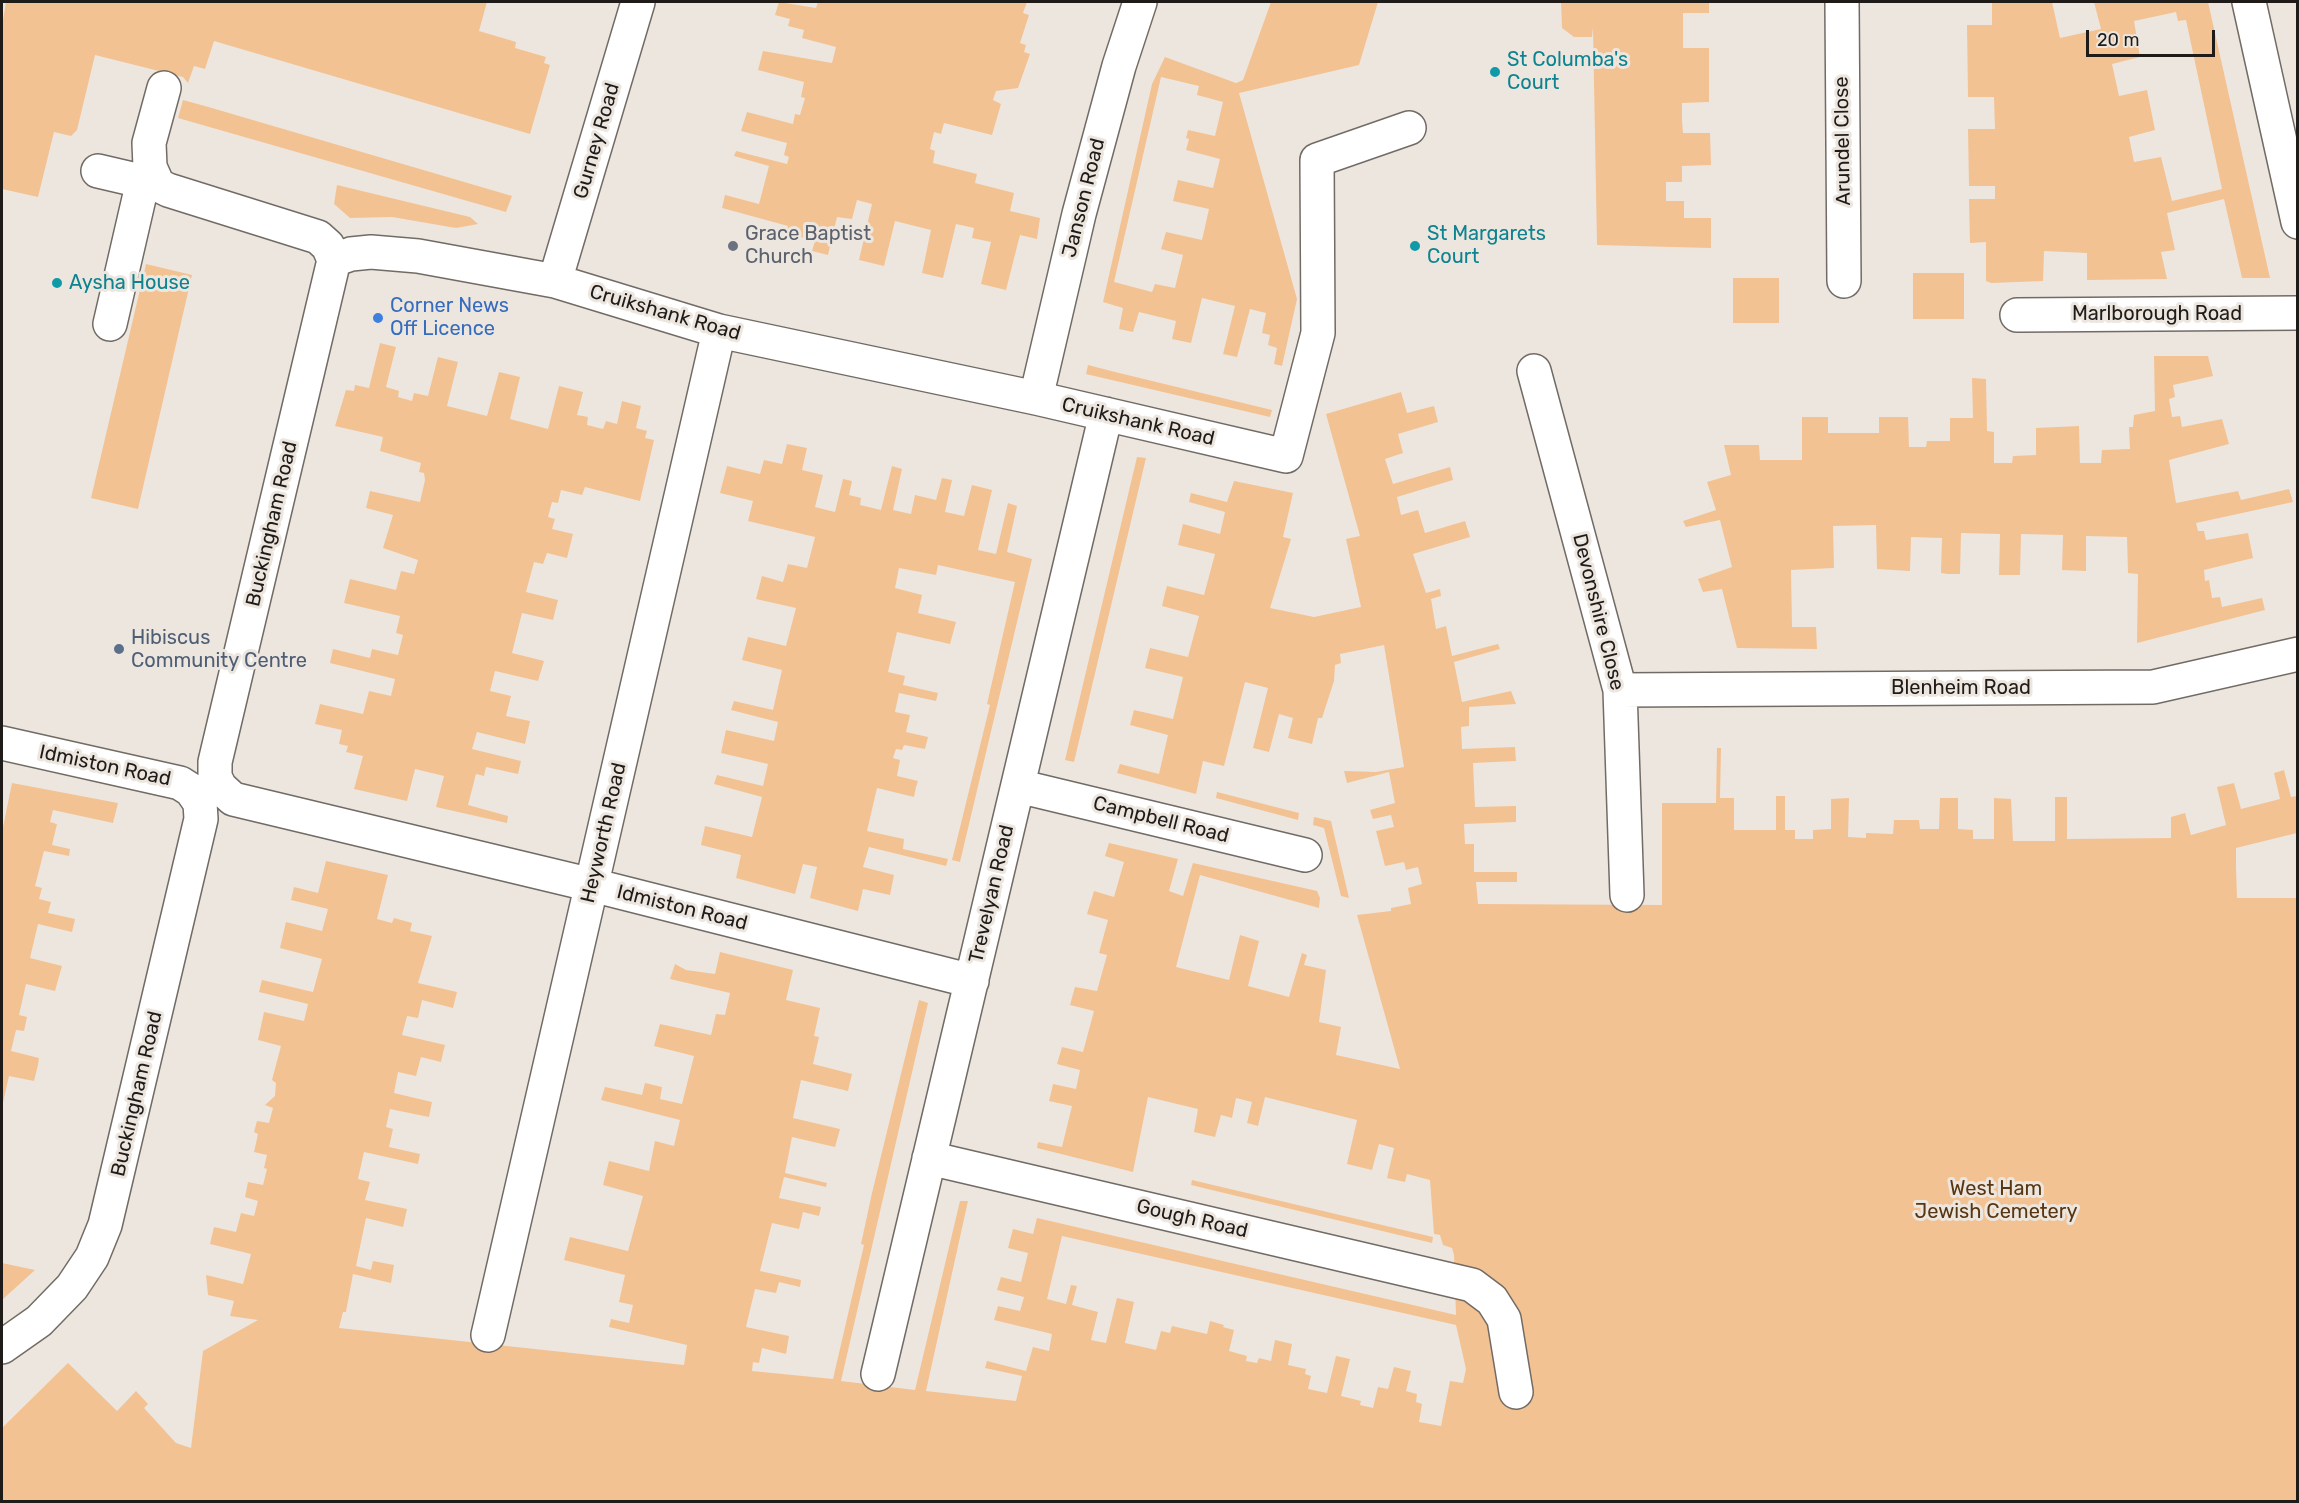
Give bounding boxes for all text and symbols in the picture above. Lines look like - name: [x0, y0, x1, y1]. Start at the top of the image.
- scale bar: [2089, 18, 2218, 56]
- text: 20 m: [2097, 29, 2139, 51]
- place label: St Columba's Court: [1507, 48, 1628, 95]
- marker: St Columba's Court: [1488, 65, 1502, 79]
- street label: Arundel Close: [1830, 76, 1856, 206]
- street label: Gurney Road: [569, 80, 625, 202]
- street label: Janson Road: [1058, 136, 1110, 260]
- place label: Grace Baptist Church: [745, 222, 871, 269]
- place label: St Margarets Court: [1427, 222, 1546, 269]
- marker: Grace Baptist Church: [726, 239, 740, 253]
- marker: St Margarets Court: [1408, 239, 1422, 253]
- place label: Aysha House: [69, 271, 190, 295]
- marker: Aysha House: [50, 276, 64, 290]
- street label: Cruikshank Road: [587, 280, 743, 346]
- place label: Corner News Off Licence: [390, 294, 509, 341]
- street label: Marlborough Road: [2072, 302, 2242, 326]
- marker: Corner News Off Licence: [371, 311, 385, 325]
- street label: Cruikshank Road: [1059, 393, 1217, 451]
- street label: Buckingham Road: [241, 439, 303, 609]
- street label: Devonshire Close: [1567, 531, 1629, 693]
- place label: Hibiscus Community Centre: [131, 626, 307, 673]
- marker: Hibiscus Community Centre: [112, 642, 126, 656]
- street label: Blenheim Road: [1891, 676, 2031, 700]
- street label: Idmiston Road: [37, 740, 173, 792]
- street label: Heyworth Road: [576, 761, 632, 905]
- street label: Campbell Road: [1091, 792, 1231, 848]
- street label: Trevelyan Road: [964, 823, 1020, 965]
- street label: Idmiston Road: [614, 880, 750, 936]
- street label: Buckingham Road: [106, 1009, 168, 1179]
- park label: West Ham Jewish Cemetery: [1915, 1177, 2077, 1224]
- street label: Gough Road: [1134, 1195, 1250, 1243]

